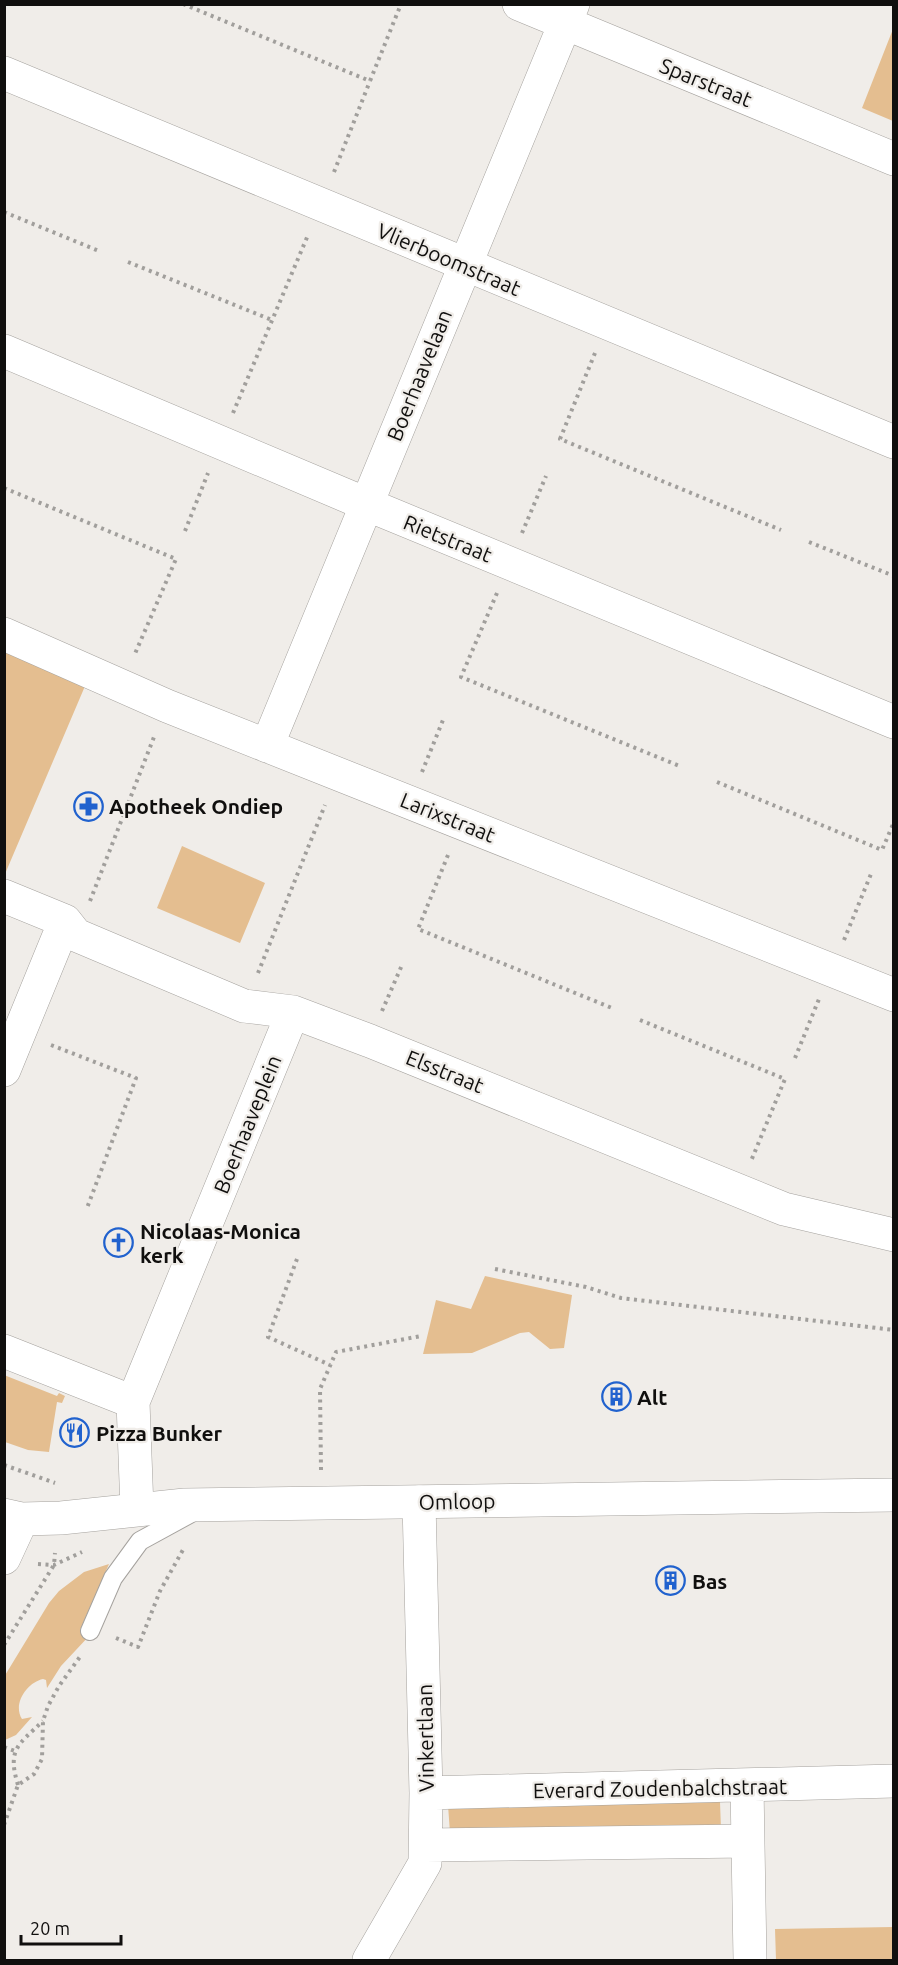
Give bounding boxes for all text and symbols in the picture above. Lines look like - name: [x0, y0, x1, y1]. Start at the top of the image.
- street label: Sparstraat: [656, 53, 756, 111]
- street label: Vlierboomstraat: [374, 218, 524, 300]
- street label: Boerhaavelaan: [382, 306, 456, 444]
- street label: Rietstraat: [400, 509, 496, 567]
- street label: Larixstraat: [397, 787, 499, 847]
- pharmacy icon: Apotheek Ondiep: [72, 790, 104, 822]
- place label: Apotheek Ondiep: [109, 794, 283, 818]
- street label: Elsstraat: [403, 1045, 487, 1097]
- street label: Boerhaaveplein: [208, 1051, 286, 1197]
- place label: Nicolaas-Monica kerk: [140, 1219, 301, 1267]
- church icon: Nicolaas-Monica kerk: [103, 1227, 135, 1259]
- building icon: Alt: [600, 1381, 632, 1413]
- place label: Alt: [637, 1385, 667, 1409]
- restaurant icon: Pizza Bunker: [59, 1417, 91, 1449]
- place label: Pizza Bunker: [96, 1421, 223, 1445]
- street label: Omloop: [418, 1488, 496, 1514]
- building icon: Bas: [655, 1565, 687, 1597]
- place label: Bas: [692, 1569, 727, 1593]
- street label: Vinkertlaan: [412, 1684, 438, 1792]
- street label: Everard Zoudenbalchstraat: [533, 1774, 787, 1802]
- scale bar: [21, 1908, 122, 1946]
- text: 20 m: [30, 1918, 70, 1938]

